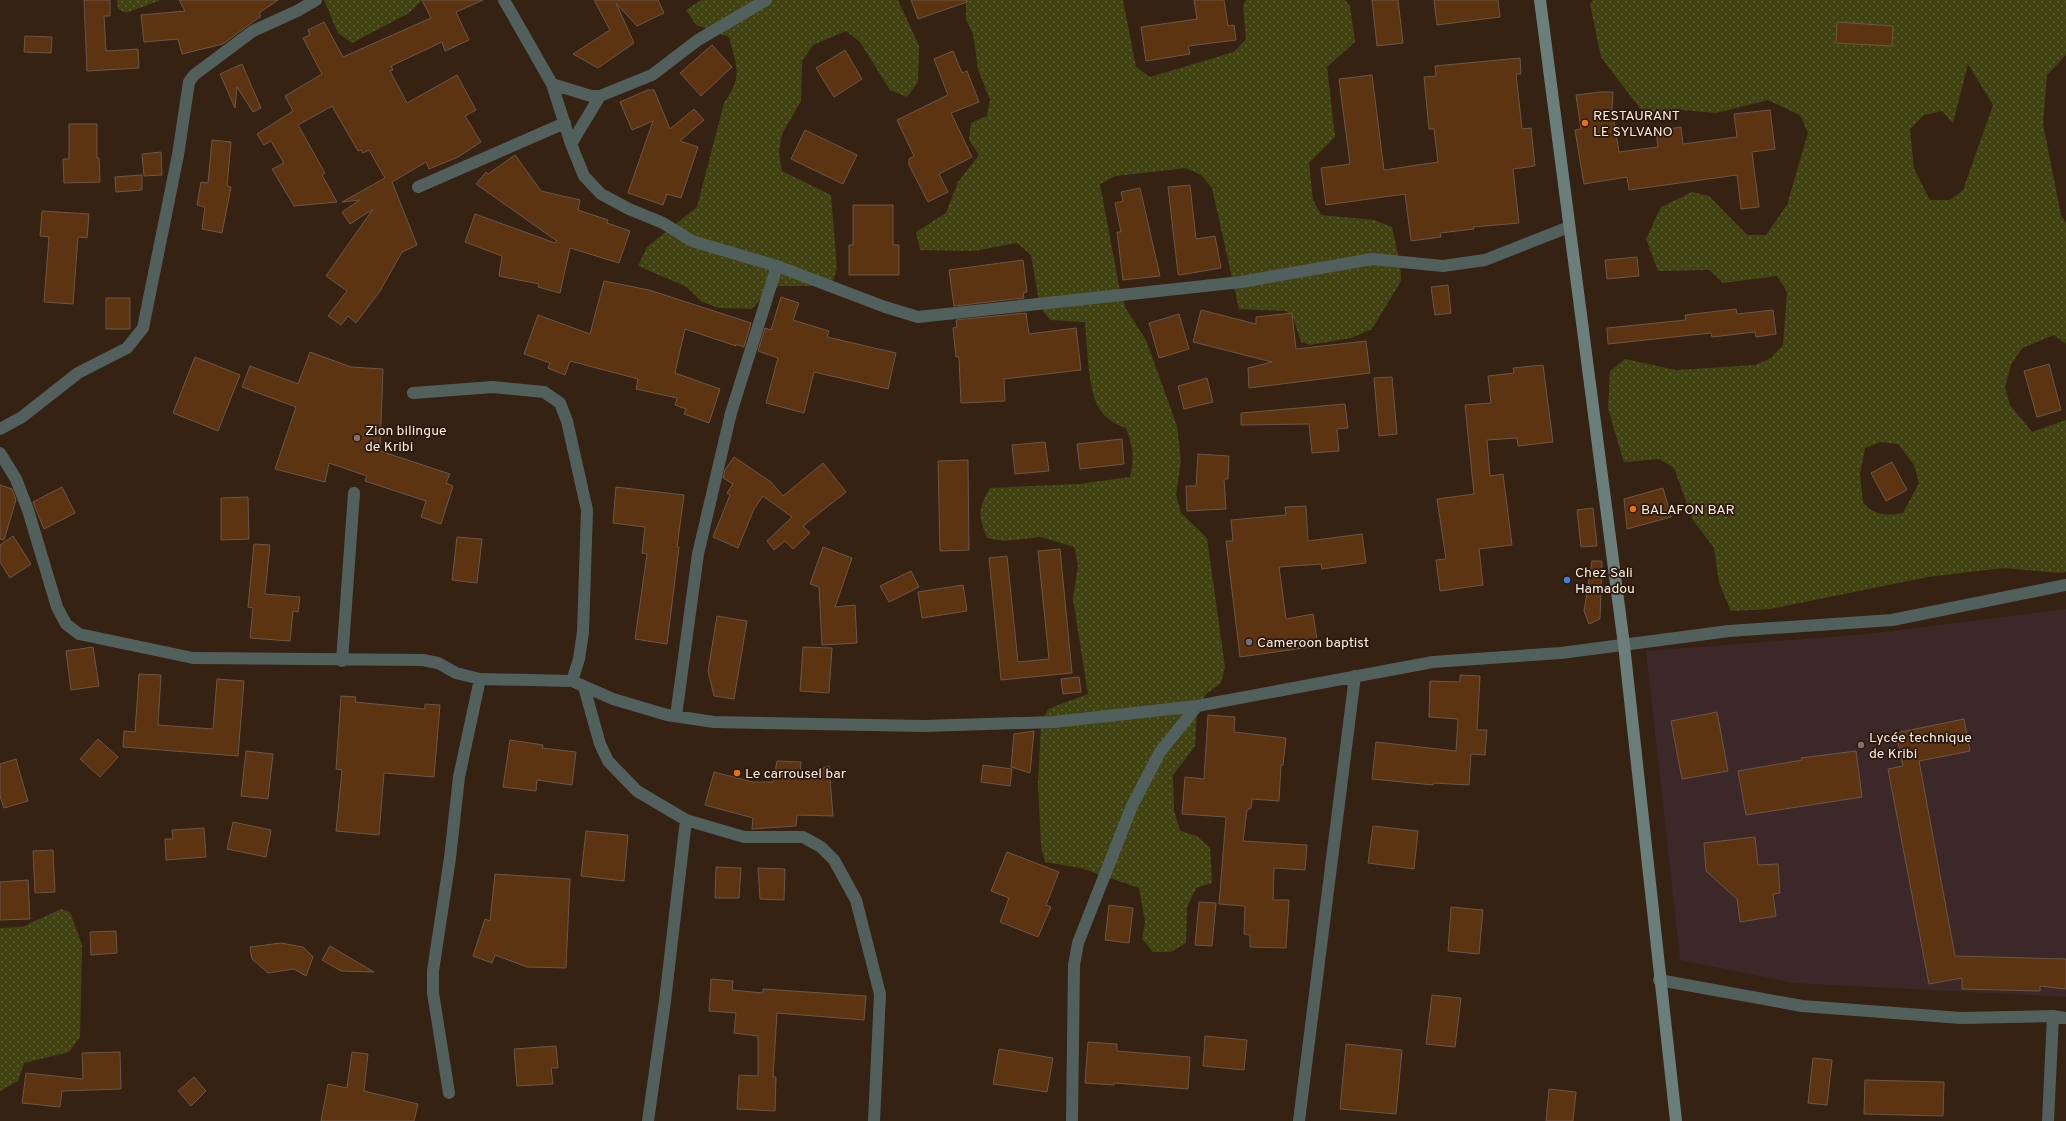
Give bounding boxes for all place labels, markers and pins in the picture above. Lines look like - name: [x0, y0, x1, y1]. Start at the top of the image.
- place label: RESTAURANT LE SYLVANO: [1593, 108, 1680, 141]
- marker: RESTAURANT LE SYLVANO: [1580, 118, 1590, 128]
- place label: Zion bilingue de Kribi: [365, 423, 447, 456]
- marker: Zion bilingue de Kribi: [352, 433, 362, 443]
- place label: BALAFON BAR: [1641, 502, 1735, 519]
- marker: BALAFON BAR: [1628, 504, 1638, 514]
- place label: Chez Sali Hamadou: [1575, 565, 1635, 598]
- marker: Chez Sali Hamadou: [1562, 575, 1572, 585]
- place label: Cameroon baptist: [1257, 635, 1369, 652]
- marker: Cameroon baptist: [1244, 637, 1254, 647]
- place label: Lycée technique de Kribi: [1869, 730, 1972, 763]
- marker: Lycée technique de Kribi: [1856, 740, 1866, 750]
- place label: Le carrousel bar: [745, 766, 847, 783]
- marker: Le carrousel bar: [732, 768, 742, 778]

